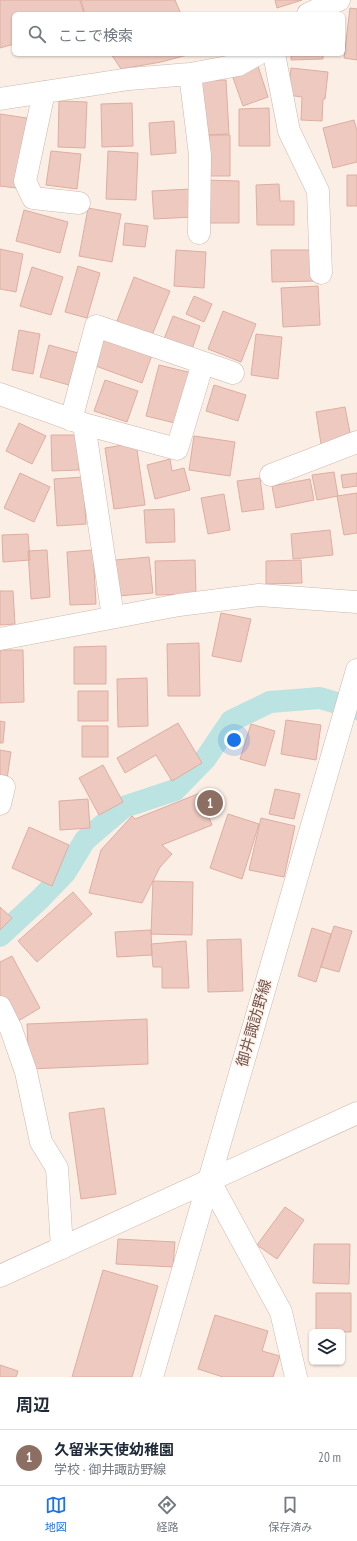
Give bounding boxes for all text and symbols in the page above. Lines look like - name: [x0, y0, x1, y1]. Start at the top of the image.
- search box: [12, 12, 345, 56]
- icon: search: [26, 23, 48, 45]
- text: ここで検索: [58, 26, 133, 45]
- your location: [224, 730, 244, 750]
- pin: 1: [197, 788, 223, 818]
- street label: 御井諏訪野線: [232, 977, 275, 1069]
- map controls: [309, 1329, 345, 1365]
- button: layers: [309, 1329, 345, 1365]
- text: 周辺: [16, 1394, 50, 1416]
- text: 久留米天使幼稚園: [54, 1440, 174, 1459]
- text: 1: [26, 1449, 32, 1466]
- text: 20 m: [318, 1449, 341, 1466]
- text: 学校 · 御井諏訪野線: [54, 1461, 166, 1478]
- tab: 地図: [45, 1494, 67, 1534]
- tab: 経路: [156, 1494, 178, 1534]
- tab: 保存済み: [268, 1494, 312, 1534]

